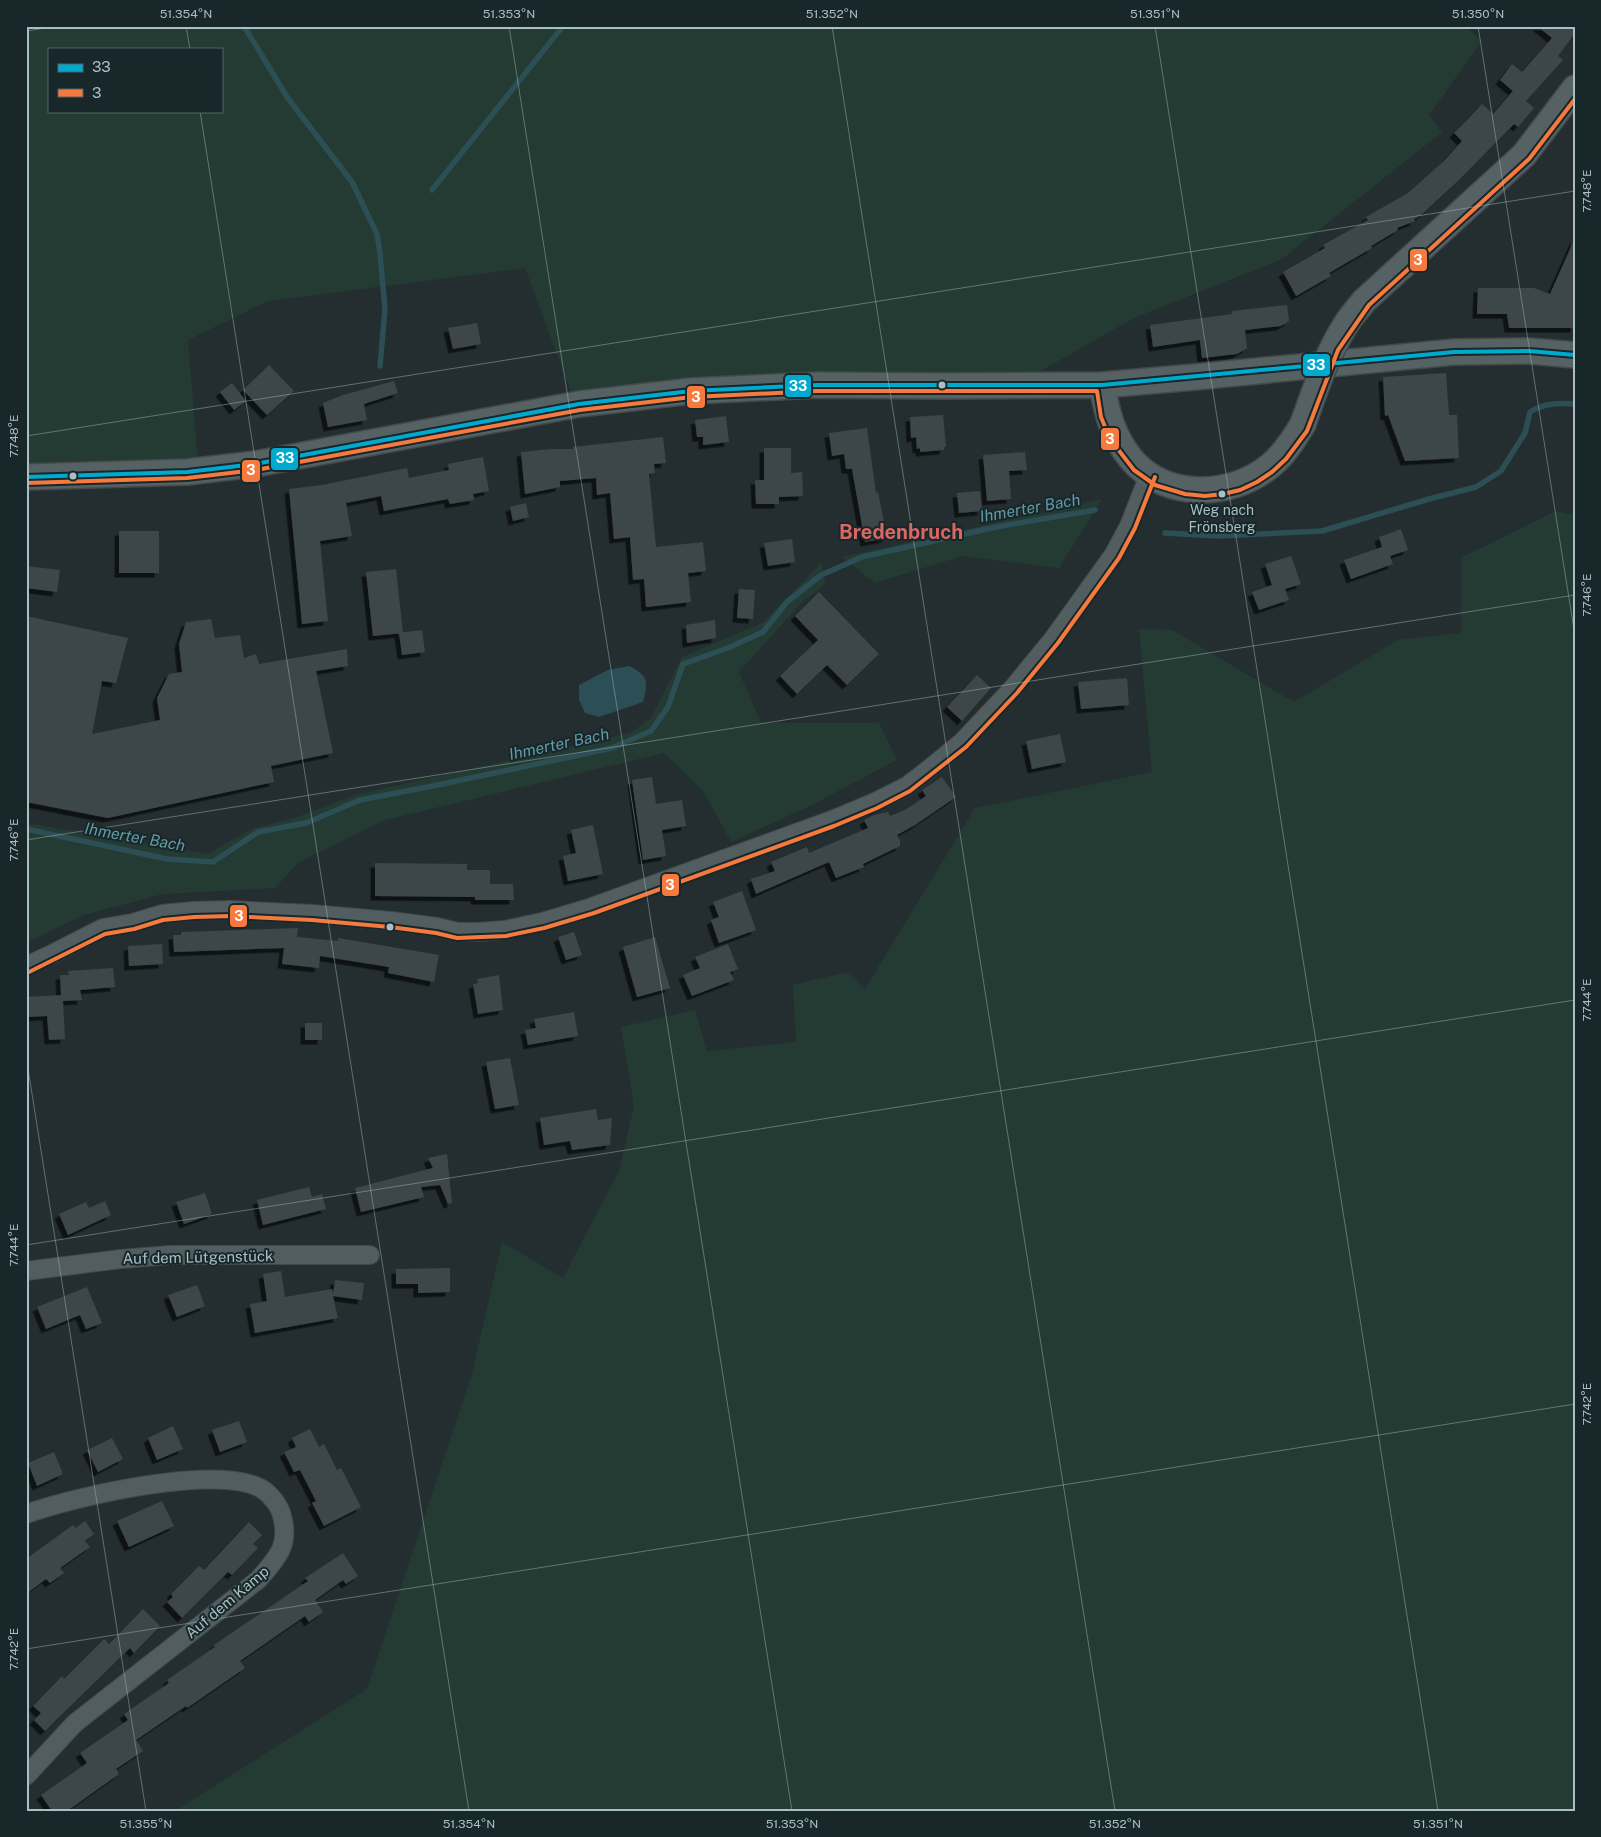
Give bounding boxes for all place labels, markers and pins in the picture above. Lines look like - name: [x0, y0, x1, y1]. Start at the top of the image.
- unlabelled marker: [937, 380, 947, 390]
- unlabelled marker: [68, 471, 78, 481]
- marker: Weg nach Frönsberg: [1217, 489, 1227, 499]
- place label: Weg nach Frönsberg: [1189, 502, 1256, 535]
- unlabelled marker: [385, 922, 395, 932]

